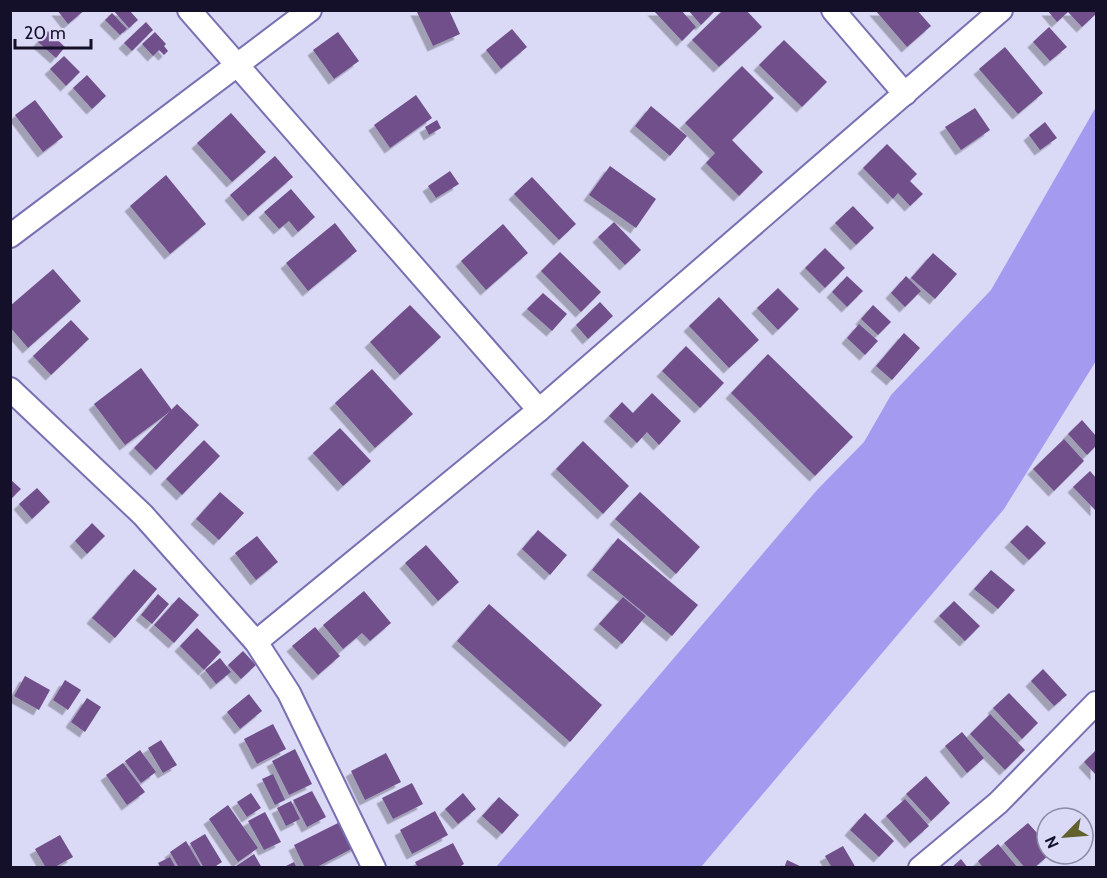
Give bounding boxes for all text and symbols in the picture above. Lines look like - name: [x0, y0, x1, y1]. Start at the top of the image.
- scale bar: [15, 12, 92, 50]
- text: 20 m: [24, 22, 66, 44]
- north arrow: [1035, 806, 1095, 866]
- text: N: [1041, 833, 1063, 851]

